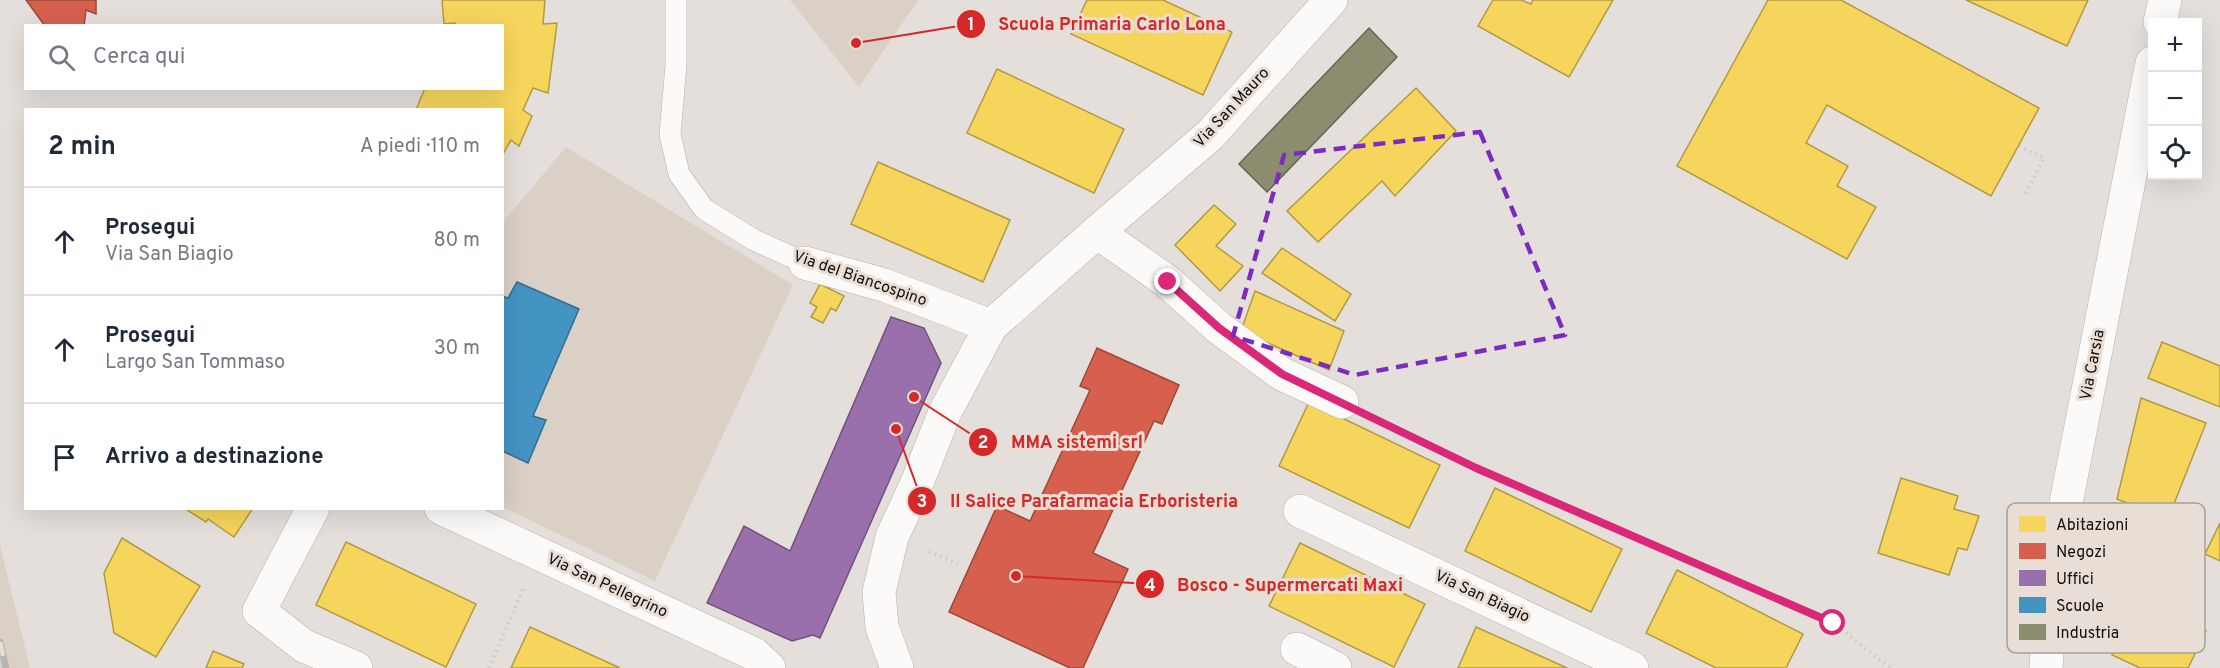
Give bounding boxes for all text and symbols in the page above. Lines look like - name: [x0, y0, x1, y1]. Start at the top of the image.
- callout: Scuola Primaria Carlo Lona: [956, 6, 1238, 42]
- text: 1: [967, 14, 975, 37]
- text: Scuola Primaria Carlo Lona: [998, 14, 1226, 37]
- map controls: [2148, 18, 2202, 180]
- button: +: [2148, 18, 2202, 72]
- search box: [24, 24, 504, 90]
- icon: search: [45, 41, 78, 74]
- text: Cerca qui: [93, 44, 185, 71]
- street label: Via San Mauro: [1190, 64, 1274, 152]
- button: −: [2148, 72, 2202, 126]
- button: locate: [2148, 126, 2202, 180]
- text: 2 min: [48, 131, 116, 164]
- text: A piedi · 110 m: [360, 134, 480, 160]
- text: Prosegui: [105, 215, 195, 242]
- icon: ahead: [48, 225, 81, 258]
- text: 80 m: [434, 228, 480, 254]
- text: Via San Biagio: [105, 242, 234, 268]
- street label: Via del Biancospino: [790, 247, 930, 311]
- route end: [1154, 268, 1180, 294]
- text: Prosegui: [105, 323, 195, 350]
- street label: Via Carsia: [2076, 328, 2110, 402]
- icon: ahead: [48, 333, 81, 366]
- text: 30 m: [434, 336, 480, 362]
- text: Largo San Tommaso: [105, 350, 285, 376]
- callout: MMA sistemi srl: [968, 424, 1155, 460]
- text: 2: [977, 432, 989, 455]
- text: MMA sistemi srl: [1011, 432, 1143, 455]
- icon: arrive: [48, 441, 81, 474]
- text: Arrivo a destinazione: [105, 444, 323, 471]
- callout: Il Salice Parafarmacia Erboristeria: [907, 483, 1250, 519]
- text: 3: [917, 491, 927, 514]
- text: Il Salice Parafarmacia Erboristeria: [950, 491, 1238, 514]
- legend: [2007, 503, 2205, 653]
- text: Abitazioni: [2056, 516, 2128, 536]
- text: Negozi: [2056, 543, 2106, 563]
- street label: Via San Pellegrino: [543, 549, 671, 623]
- callout: Bosco - Supermercati Maxi: [1135, 566, 1415, 602]
- street label: Via San Biagio: [1431, 566, 1533, 628]
- text: Uffici: [2056, 570, 2094, 590]
- text: 4: [1144, 575, 1156, 598]
- text: Bosco - Supermercati Maxi: [1177, 575, 1403, 598]
- text: Scuole: [2056, 597, 2104, 617]
- route start: [1819, 609, 1845, 635]
- text: Industria: [2056, 624, 2119, 644]

